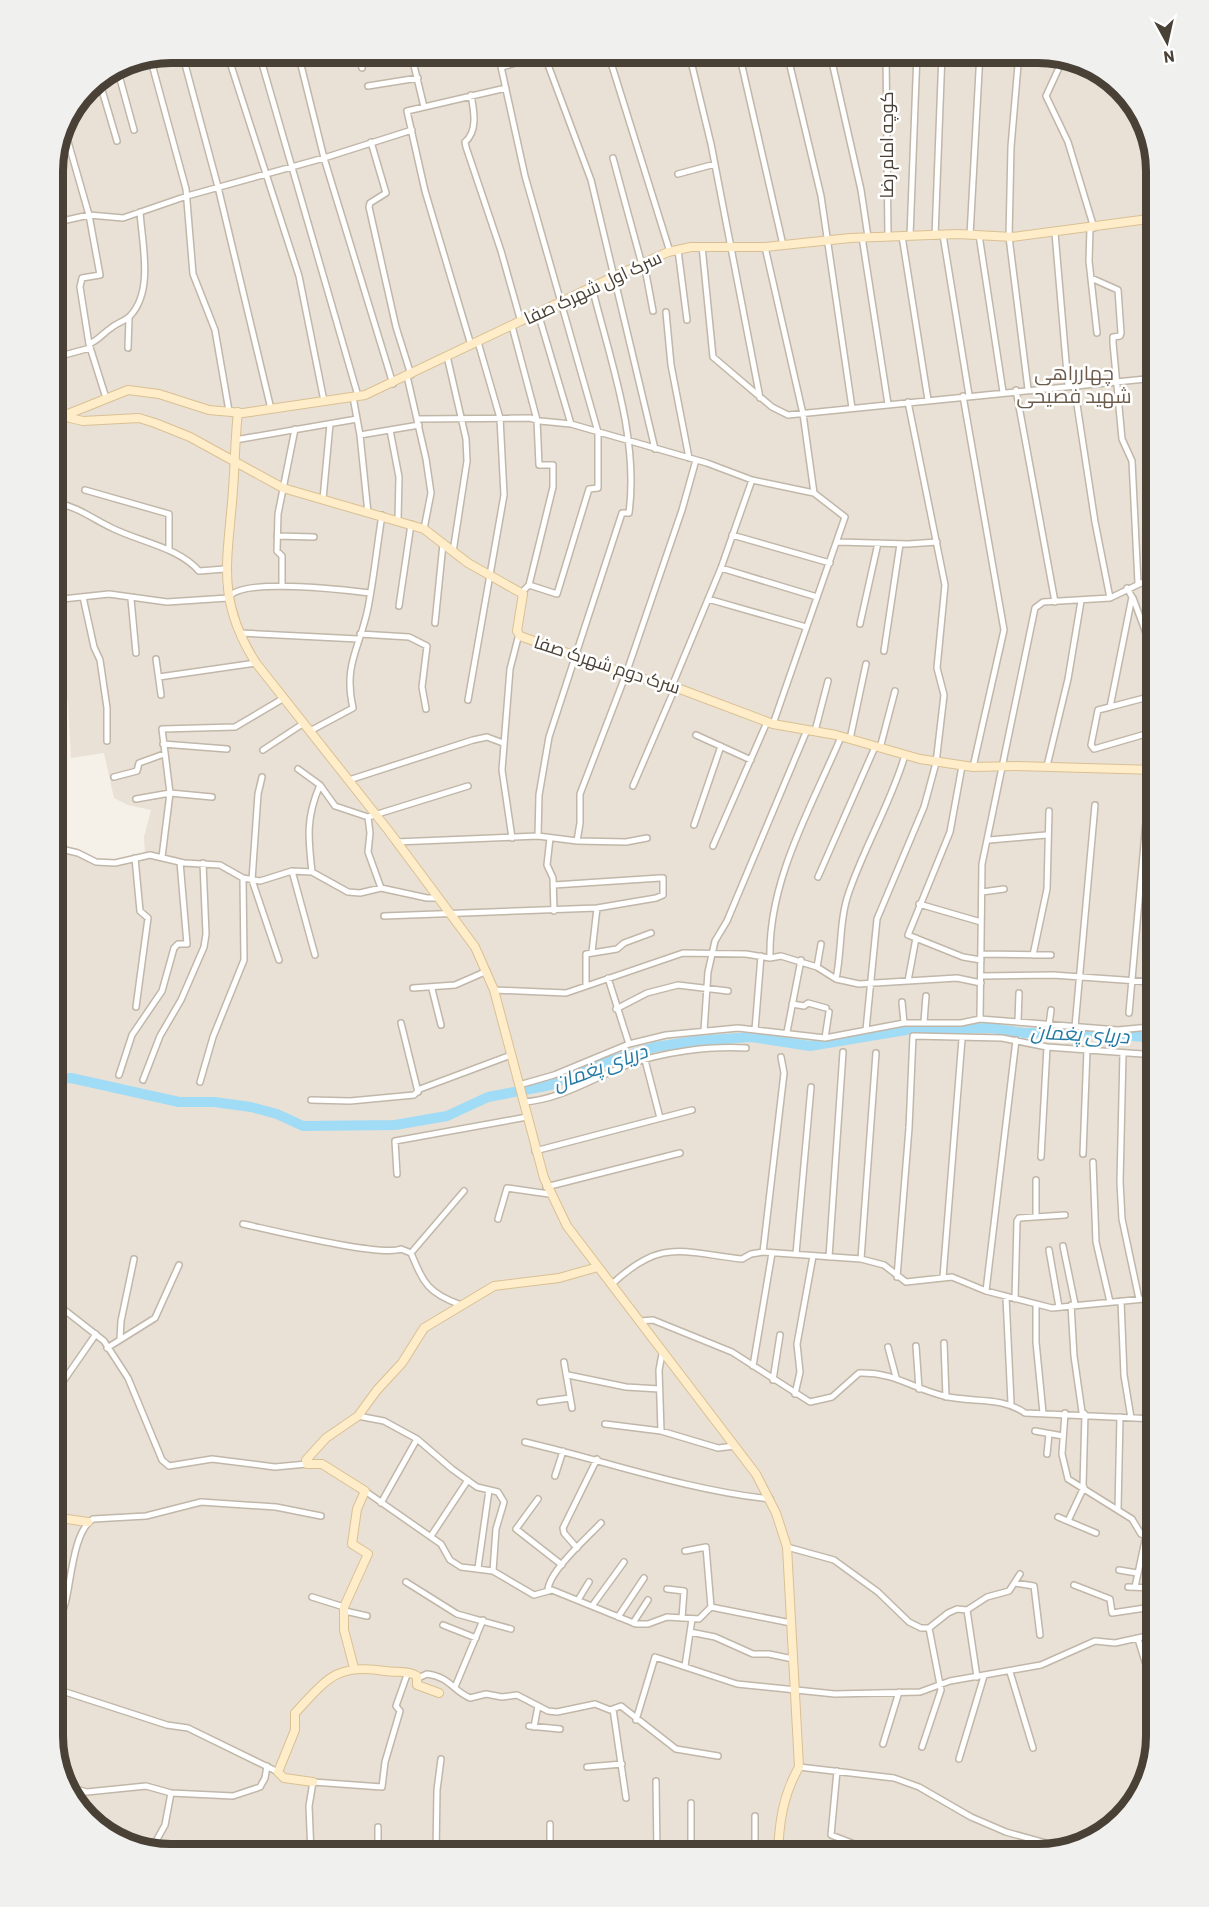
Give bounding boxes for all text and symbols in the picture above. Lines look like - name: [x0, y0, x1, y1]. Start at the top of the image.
- north arrow: [1137, 12, 1197, 72]
- text: N: [1163, 47, 1176, 67]
- street label: کوچه امام رضا: [875, 91, 899, 199]
- street label: سرک اول شهرک صفا: [520, 246, 665, 330]
- district label: چهارراهی شهید فصیحی: [1016, 360, 1132, 409]
- street label: سرک دوم شهرک صفا: [531, 630, 683, 700]
- water label: دریای پغمان: [1030, 1018, 1131, 1051]
- water label: دریای پغمان: [549, 1037, 652, 1097]

